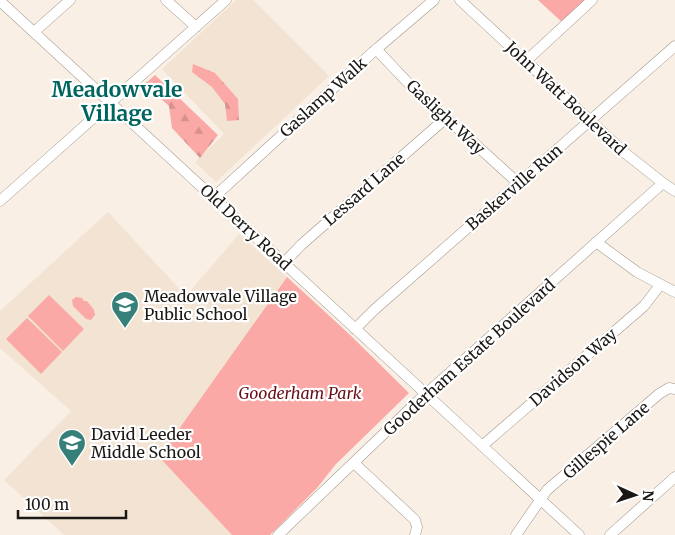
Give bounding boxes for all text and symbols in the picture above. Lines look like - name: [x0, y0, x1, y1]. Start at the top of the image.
- street label: John Watt Boulevard: [501, 36, 631, 159]
- street label: Gaslamp Walk: [276, 52, 371, 141]
- street label: Gaslight Way: [402, 75, 490, 159]
- district label: Meadowvale Village: [52, 76, 182, 127]
- street label: Baskerville Run: [462, 140, 566, 234]
- street label: Lessard Lane: [319, 148, 409, 230]
- street label: Old Derry Road: [196, 180, 296, 275]
- street label: Gooderham Estate Boulevard: [379, 274, 559, 439]
- place label: Meadowvale Village Public School: [144, 286, 297, 324]
- school or university icon: Meadowvale Village Public School: [110, 290, 140, 329]
- street label: Davidson Way: [525, 323, 621, 410]
- park label: Gooderham Park: [239, 383, 362, 403]
- street label: Gillespie Lane: [559, 397, 653, 483]
- place label: David Leeder Middle School: [91, 424, 201, 462]
- school or university icon: David Leeder Middle School: [57, 428, 87, 467]
- north arrow: [610, 470, 660, 520]
- scale bar: [18, 488, 125, 520]
- text: N: [639, 490, 657, 502]
- text: 100 m: [25, 495, 69, 514]

